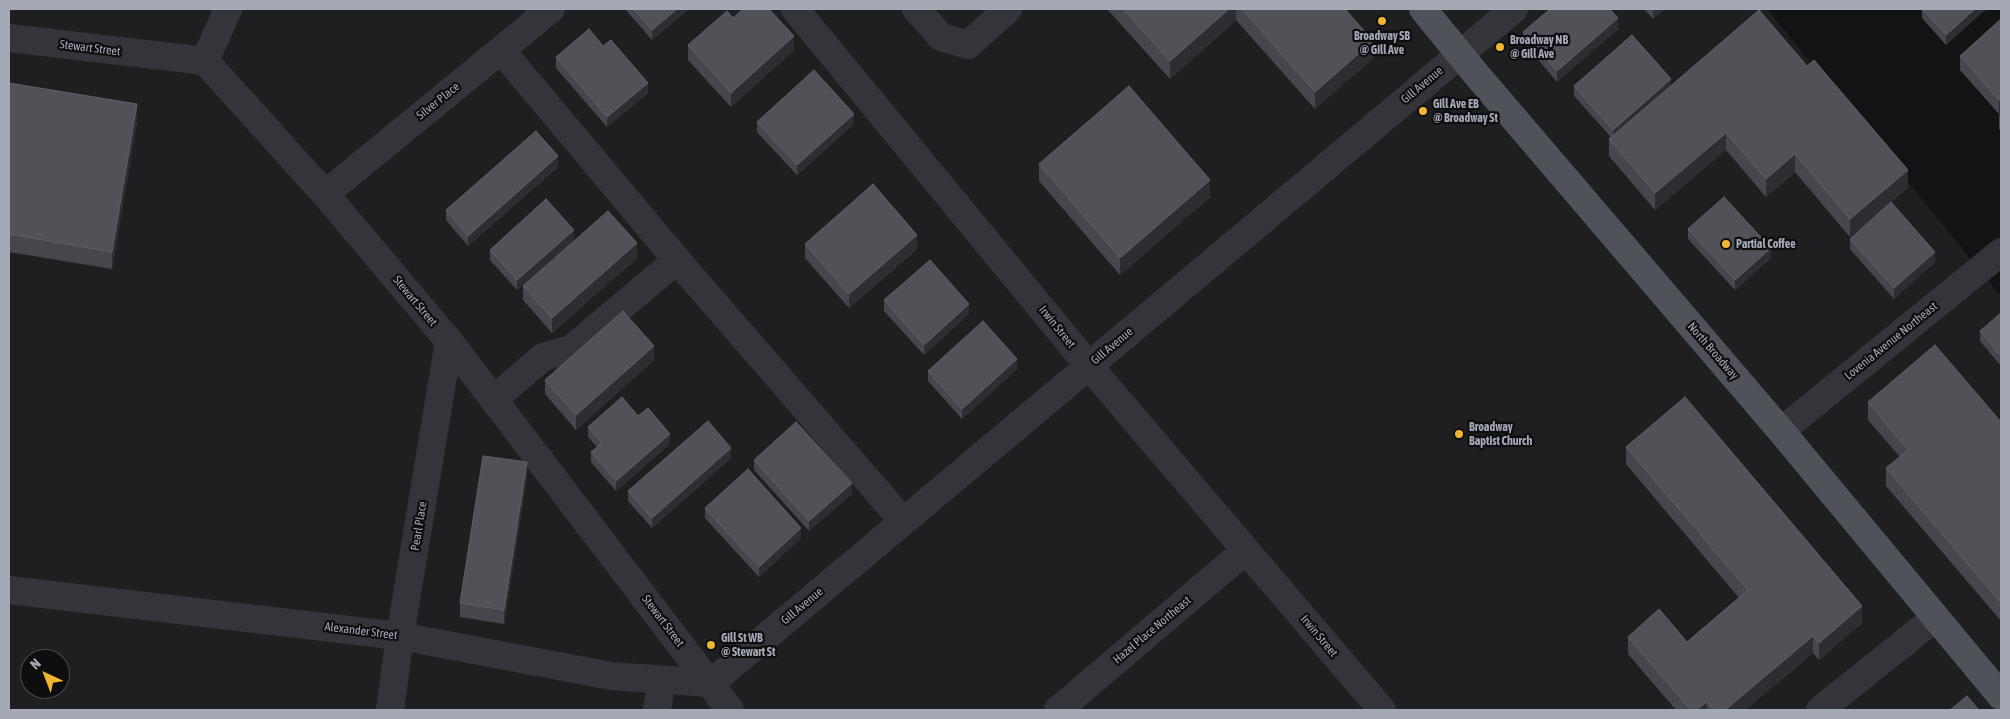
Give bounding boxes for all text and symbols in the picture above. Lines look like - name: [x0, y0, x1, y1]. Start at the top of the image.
- marker: Broadway SB @ Gill Ave: [1376, 15, 1388, 27]
- place label: Broadway SB @ Gill Ave: [1354, 29, 1410, 57]
- place label: Broadway NB @ Gill Ave: [1510, 33, 1568, 61]
- street label: Stewart Street: [59, 37, 121, 59]
- marker: Broadway NB @ Gill Ave: [1494, 41, 1506, 53]
- street label: Gill Avenue: [1398, 63, 1446, 107]
- street label: Silver Place: [414, 79, 462, 123]
- place label: Gill Ave EB @ Broadway St: [1433, 97, 1498, 125]
- marker: Gill Ave EB @ Broadway St: [1417, 105, 1429, 117]
- place label: Partial Coffee: [1736, 237, 1796, 251]
- marker: Partial Coffee: [1720, 238, 1732, 250]
- street label: Stewart Street: [390, 273, 440, 329]
- street label: Lovenia Avenue Northeast: [1842, 299, 1940, 383]
- street label: Irwin Street: [1036, 303, 1078, 351]
- street label: North Broadway: [1684, 320, 1742, 382]
- street label: Gill Avenue: [1088, 324, 1136, 368]
- place label: Broadway Baptist Church: [1469, 420, 1532, 448]
- marker: Broadway Baptist Church: [1453, 428, 1465, 440]
- street label: Pearl Place: [408, 500, 430, 552]
- street label: Gill Avenue: [778, 584, 826, 628]
- street label: Stewart Street: [639, 592, 687, 650]
- street label: Hazel Place Northeast: [1110, 593, 1194, 667]
- street label: Irwin Street: [1297, 612, 1341, 660]
- street label: Alexander Street: [324, 619, 398, 643]
- place label: Gill St WB @ Stewart St: [721, 631, 775, 659]
- marker: Gill St WB @ Stewart St: [705, 639, 717, 651]
- north arrow: [20, 649, 70, 699]
- text: N: [27, 655, 44, 672]

